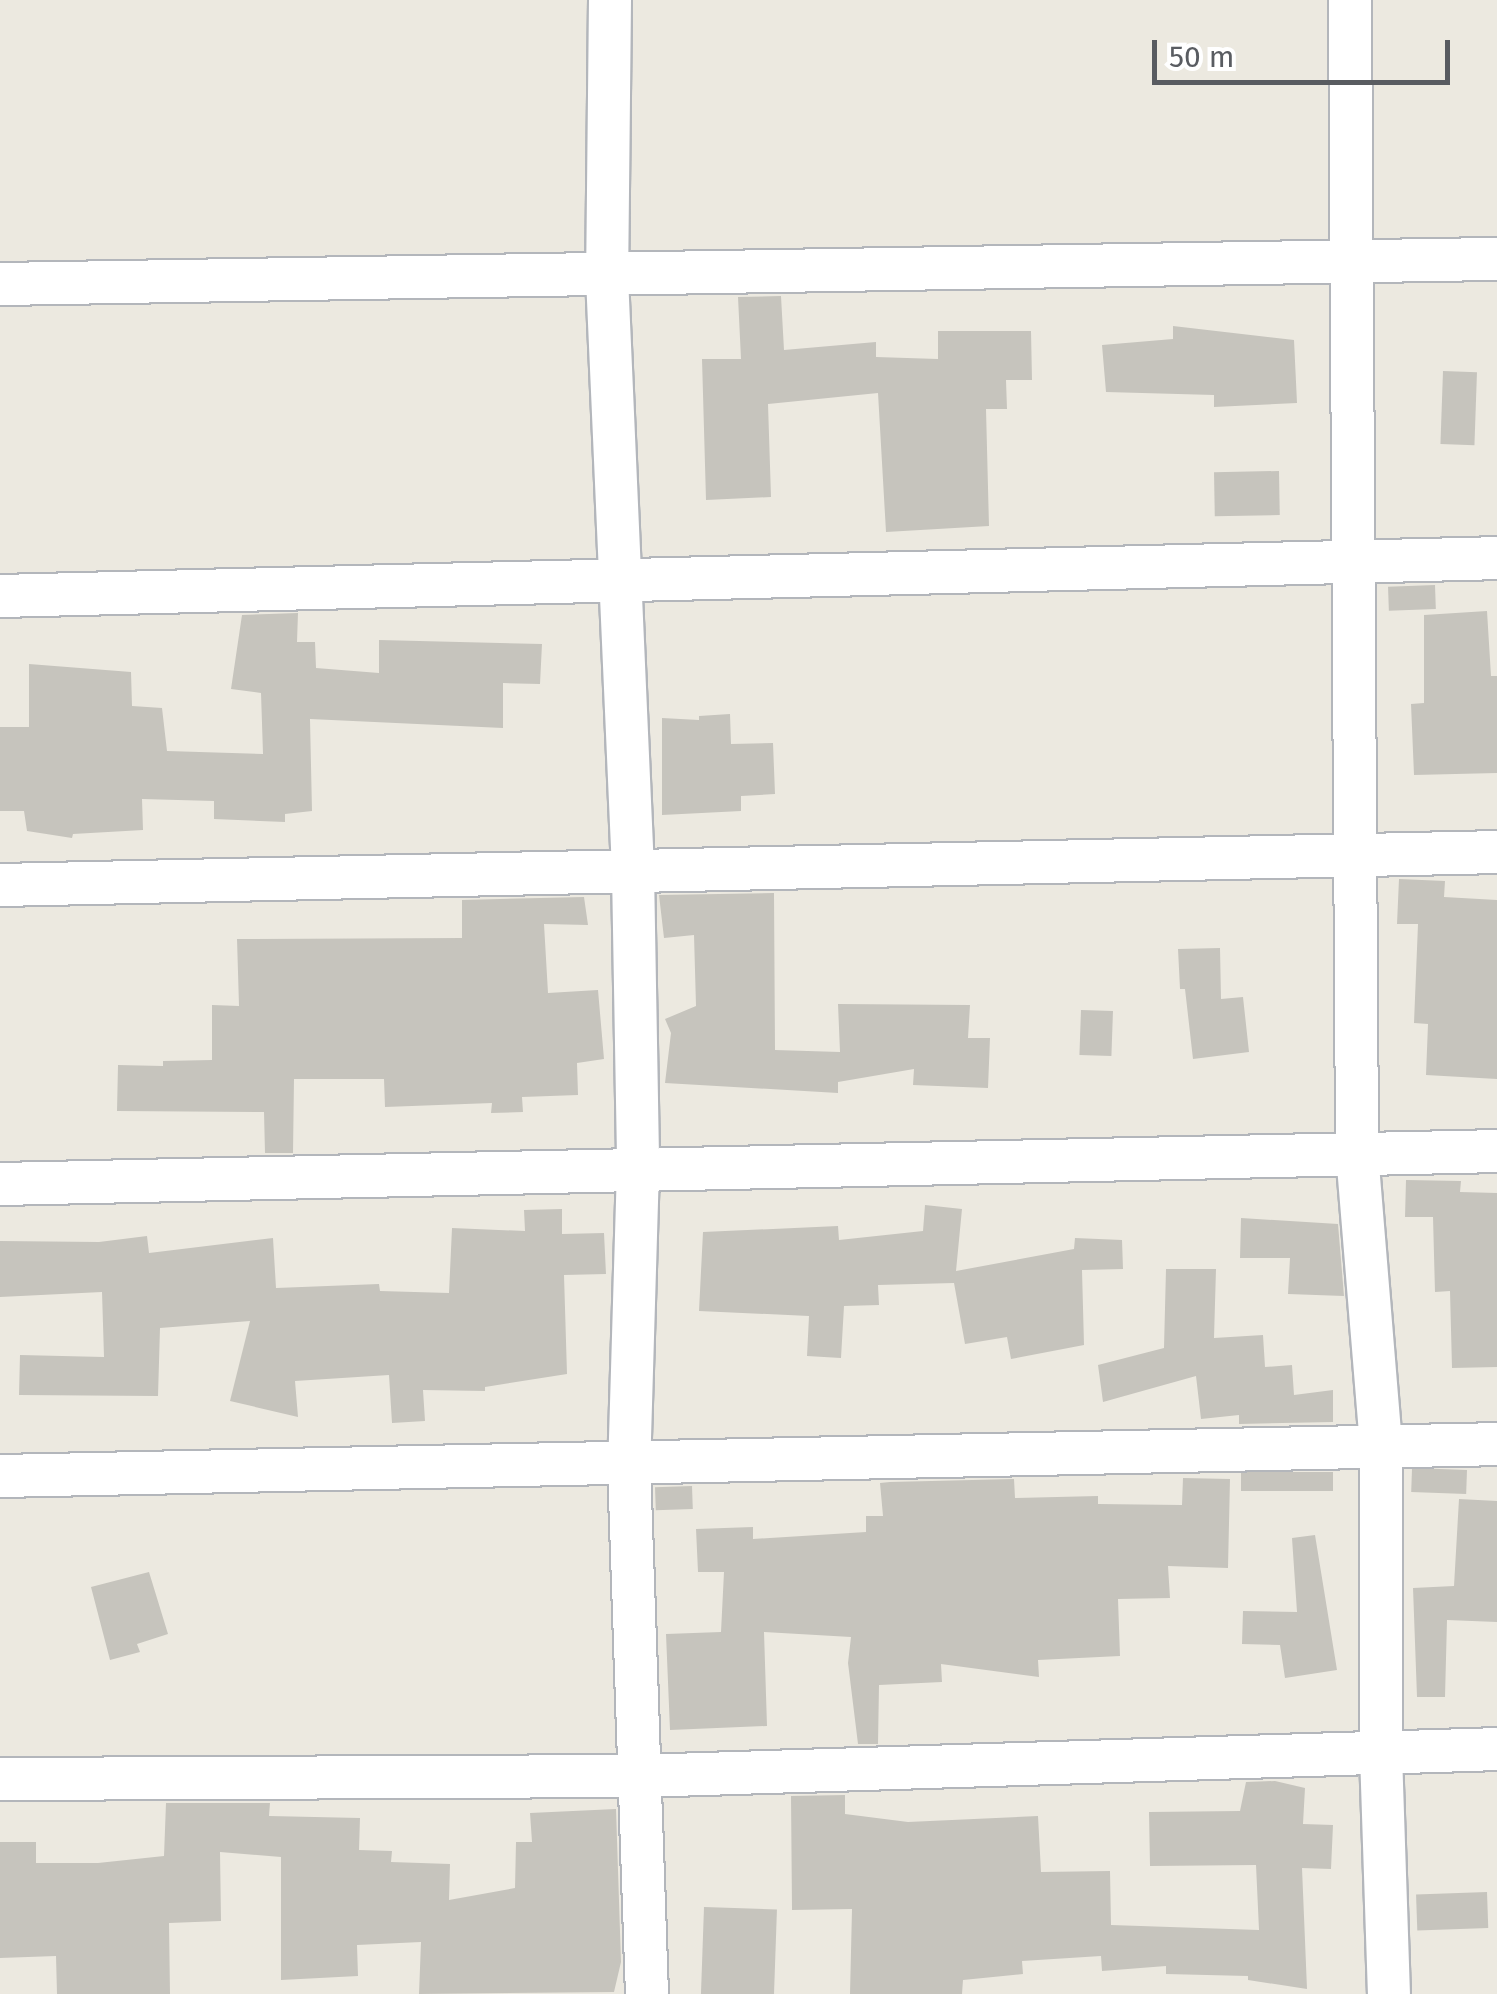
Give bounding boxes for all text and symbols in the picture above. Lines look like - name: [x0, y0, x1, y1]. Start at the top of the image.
- scale bar: [1157, 20, 1454, 82]
- text: 50 m: [1169, 39, 1234, 75]

